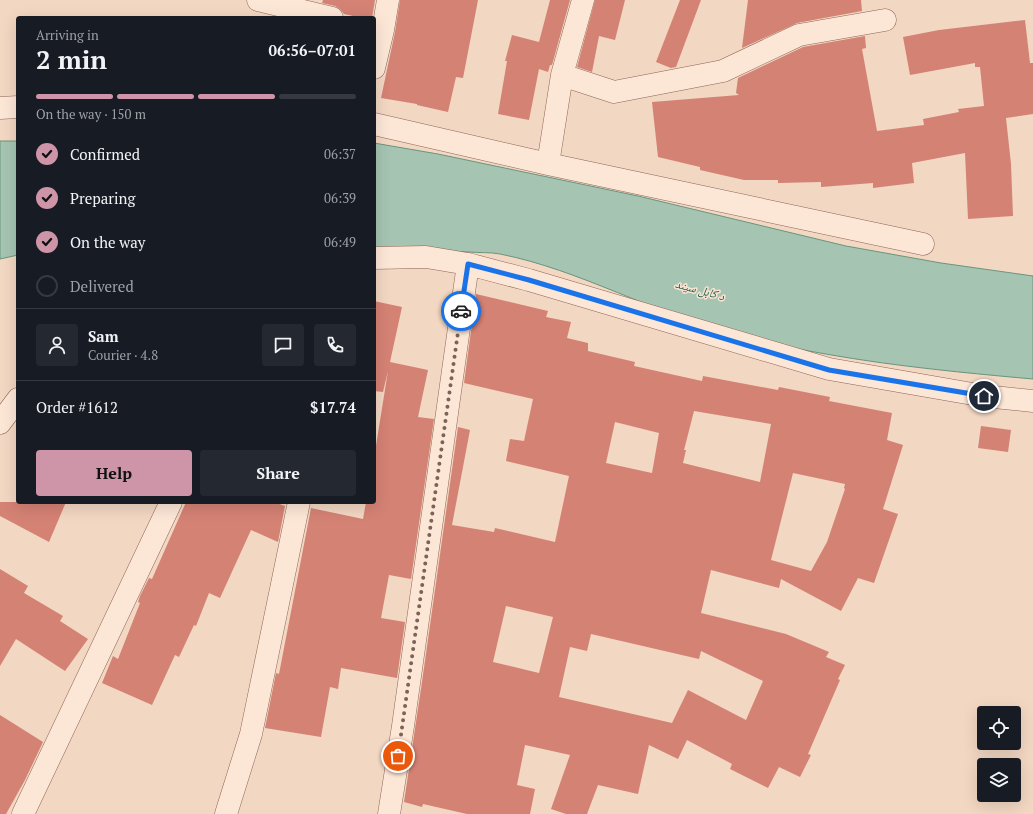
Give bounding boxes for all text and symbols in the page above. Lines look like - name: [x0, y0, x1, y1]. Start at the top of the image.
- text: Arriving in: [36, 26, 99, 44]
- text: 06:56–07:01: [269, 40, 356, 60]
- text: 2 min: [36, 42, 107, 76]
- text: On the way · 150 m: [36, 105, 146, 123]
- icon: check: [36, 143, 58, 165]
- text: Confirmed: [70, 144, 140, 164]
- text: 06:37: [324, 145, 356, 163]
- icon: check: [36, 187, 58, 209]
- text: Preparing: [70, 188, 135, 208]
- text: 06:39: [324, 189, 356, 207]
- icon: check: [36, 231, 58, 253]
- text: On the way: [70, 232, 145, 252]
- text: 06:49: [324, 233, 356, 251]
- text: Delivered: [70, 276, 134, 296]
- water label: د کابل سيند: [673, 276, 727, 304]
- courier: [441, 291, 481, 331]
- icon: car: [450, 300, 472, 322]
- button: person: [36, 324, 78, 366]
- button: chat: [262, 324, 304, 366]
- button: phone: [314, 324, 356, 366]
- text: Sam: [88, 326, 119, 346]
- text: Courier · 4.8: [88, 346, 158, 364]
- pin: [967, 379, 1001, 413]
- icon: home: [973, 385, 995, 407]
- text: Order #1612: [36, 397, 118, 417]
- text: $17.74: [310, 397, 356, 417]
- button: Help: [36, 450, 192, 496]
- button: Share: [200, 450, 356, 496]
- map controls: [977, 706, 1021, 802]
- button: locate: [977, 706, 1021, 750]
- pin: [381, 739, 415, 773]
- icon: bag: [387, 745, 409, 767]
- button: layers: [977, 758, 1021, 802]

